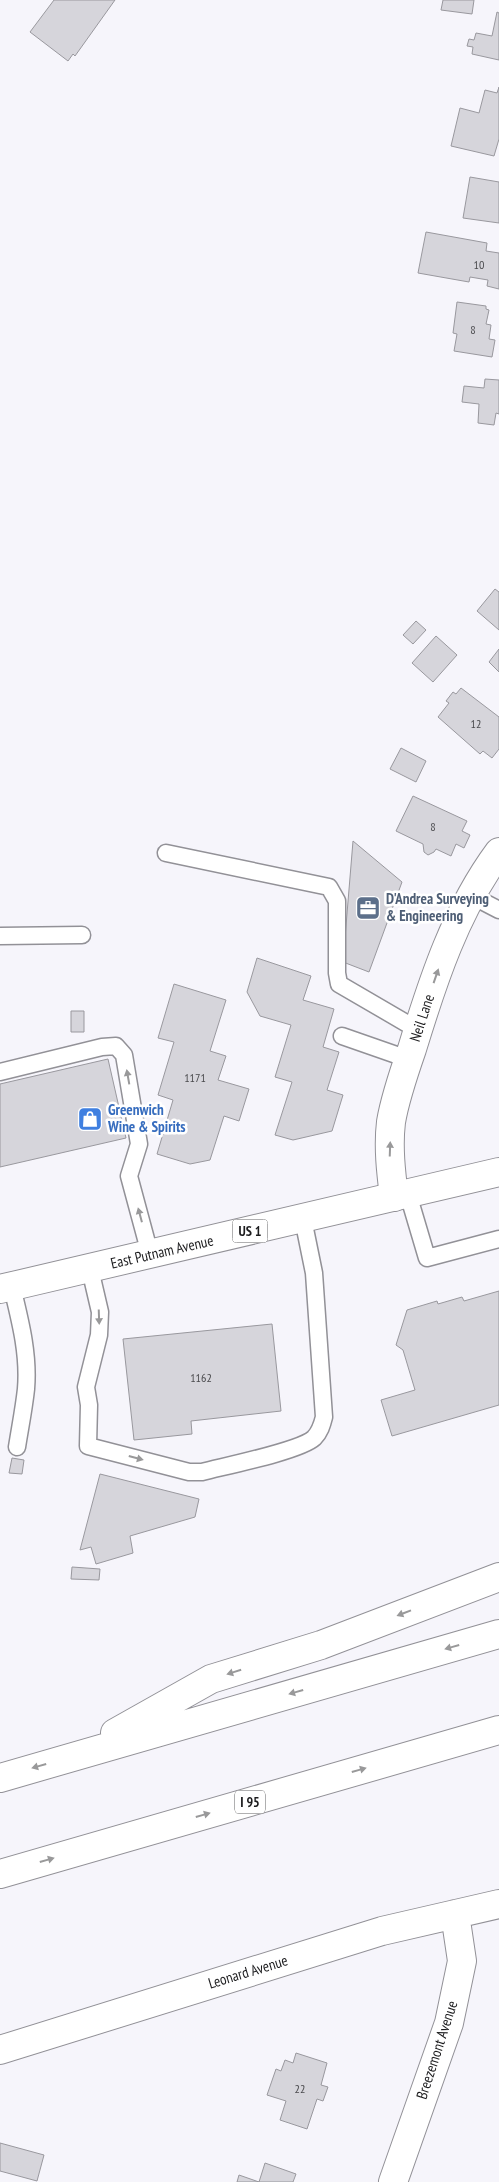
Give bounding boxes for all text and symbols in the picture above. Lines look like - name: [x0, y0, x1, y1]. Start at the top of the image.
- house number: 10: [474, 257, 484, 272]
- house number: 8: [470, 322, 476, 337]
- house number: 12: [471, 716, 481, 731]
- house number: 8: [430, 819, 436, 834]
- place label: D'Andrea Surveying & Engineering: [386, 889, 489, 925]
- office icon: D'Andrea Surveying & Engineering: [355, 895, 381, 921]
- one-way arrow: [432, 968, 440, 983]
- street label: Neil Lane: [405, 992, 438, 1044]
- one-way arrow: [124, 1069, 132, 1085]
- house number: 1171: [184, 1070, 206, 1085]
- place label: Greenwich Wine & Spirits: [107, 1100, 186, 1136]
- shop icon: Greenwich Wine & Spirits: [77, 1106, 103, 1132]
- one-way arrow: [386, 1141, 394, 1157]
- one-way arrow: [135, 1208, 143, 1223]
- road number: US 1: [232, 1220, 268, 1242]
- street label: East Putnam Avenue: [109, 1230, 215, 1273]
- one-way arrow: [95, 1309, 103, 1325]
- house number: 1162: [190, 1370, 212, 1385]
- one-way arrow: [128, 1454, 143, 1462]
- one-way arrow: [397, 1610, 412, 1617]
- one-way arrow: [445, 1644, 460, 1652]
- one-way arrow: [227, 1669, 242, 1676]
- one-way arrow: [288, 1689, 303, 1697]
- one-way arrow: [31, 1763, 46, 1771]
- one-way arrow: [352, 1766, 367, 1774]
- road number: I 95: [235, 1790, 265, 1814]
- one-way arrow: [196, 1811, 211, 1819]
- one-way arrow: [39, 1856, 54, 1864]
- street label: Leonard Avenue: [206, 1950, 290, 1993]
- street label: Breezemont Avenue: [412, 1998, 461, 2101]
- house number: 22: [295, 2081, 305, 2096]

